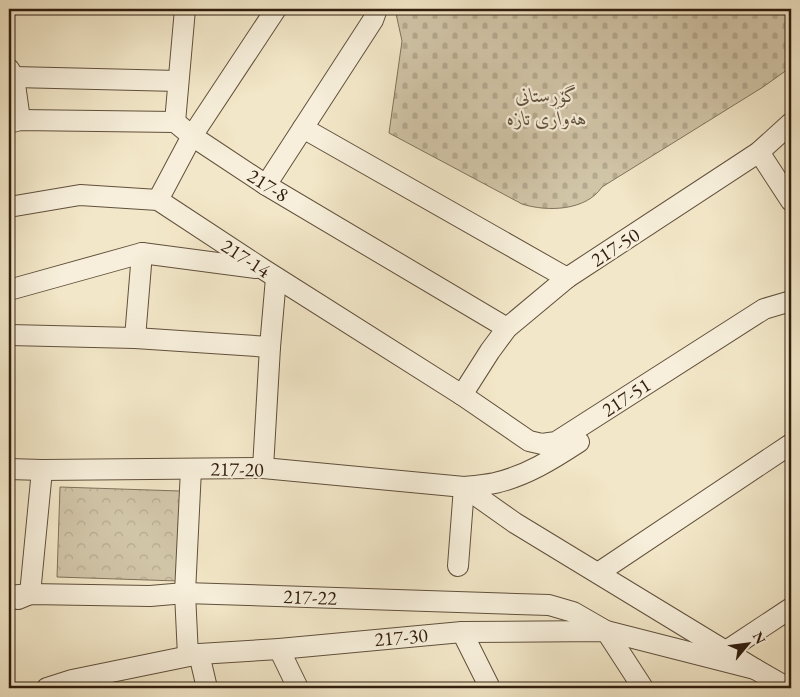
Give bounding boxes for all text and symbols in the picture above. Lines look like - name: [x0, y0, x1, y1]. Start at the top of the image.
- park label: گۆڕستانی هەواری تازە: [507, 82, 587, 131]
- street label: 217-8: [243, 162, 293, 208]
- street label: 217-50: [585, 221, 645, 272]
- street label: 217-14: [216, 233, 276, 284]
- street label: 217-51: [596, 372, 656, 422]
- street label: 217-20: [210, 456, 264, 482]
- street label: 217-22: [283, 583, 338, 611]
- north arrow: [722, 620, 772, 670]
- street label: 217-30: [373, 622, 429, 652]
- text: N: [749, 628, 770, 648]

